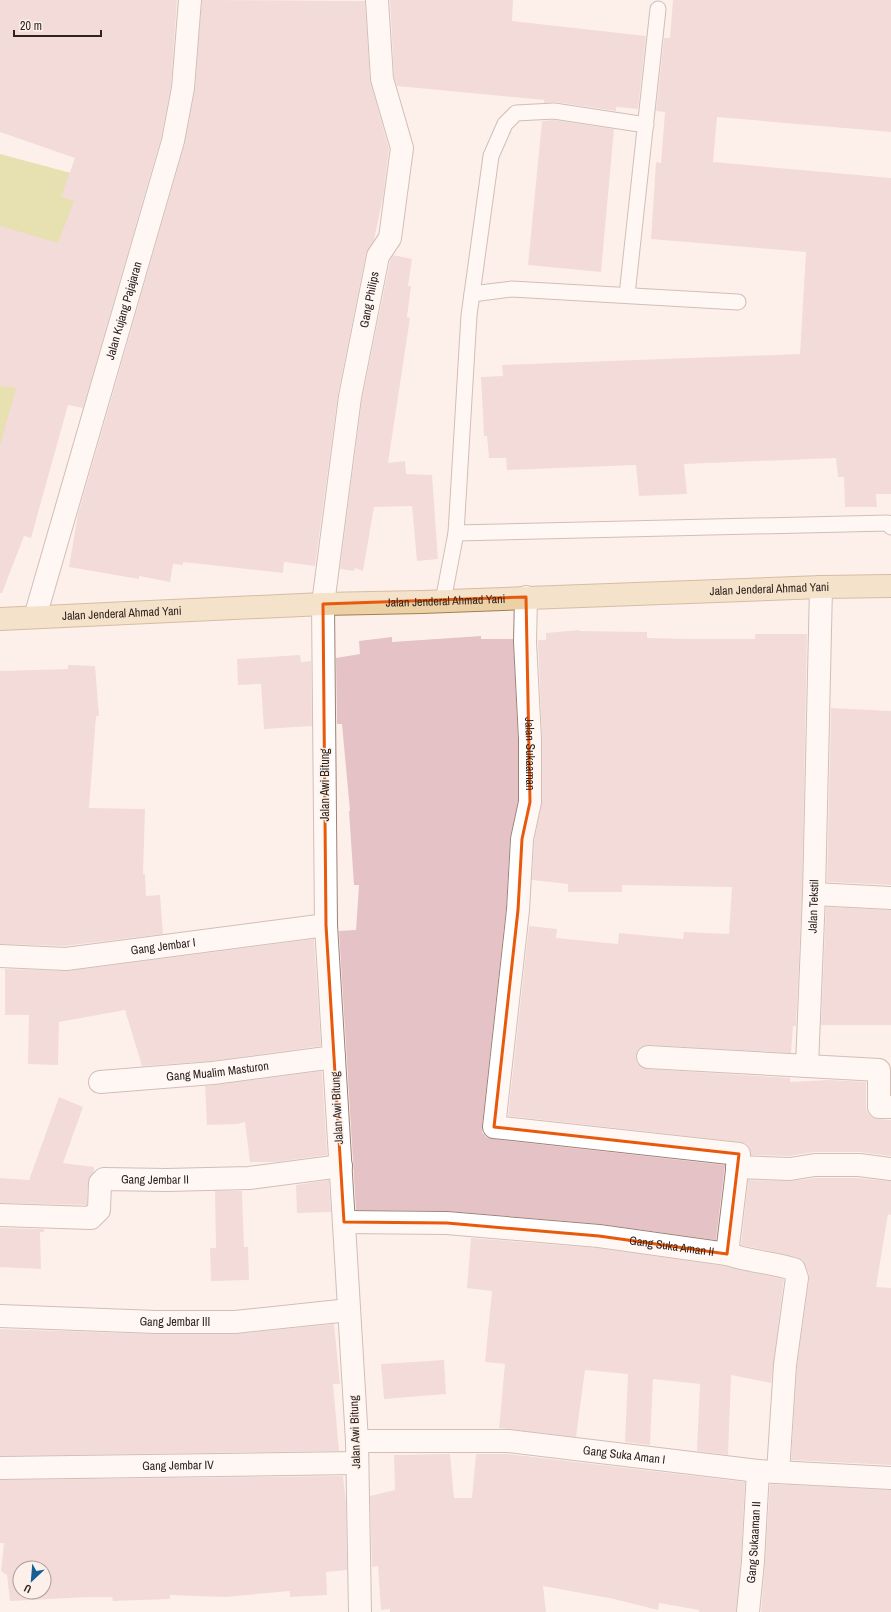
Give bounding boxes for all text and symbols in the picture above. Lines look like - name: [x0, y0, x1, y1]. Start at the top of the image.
- scale bar: [14, 12, 101, 38]
- text: 20 m: [20, 18, 42, 34]
- street label: Jalan Kujang Pajajaran: [102, 260, 146, 362]
- street label: Gang Philips: [356, 270, 383, 329]
- street label: Jalan Jenderal Ahmad Yani: [709, 579, 829, 599]
- street label: Jalan Jenderal Ahmad Yani: [386, 591, 506, 611]
- street label: Jalan Jenderal Ahmad Yani: [62, 603, 182, 624]
- street label: Jalan Sukaaman: [521, 717, 538, 791]
- street label: Jalan Awi Bitung: [317, 748, 333, 822]
- street label: Jalan Tekstil: [804, 879, 822, 934]
- street label: Gang Jembar I: [130, 934, 196, 958]
- street label: Gang Mualim Masturon: [166, 1058, 270, 1085]
- street label: Jalan Awi Bitung: [327, 1071, 347, 1145]
- street label: Gang Jembar II: [121, 1171, 189, 1188]
- street label: Gang Suka Aman II: [628, 1232, 715, 1260]
- street label: Gang Jembar III: [139, 1313, 210, 1330]
- street label: Jalan Awi Bitung: [346, 1395, 364, 1469]
- street label: Gang Suka Aman I: [582, 1442, 666, 1468]
- street label: Gang Jembar IV: [142, 1457, 214, 1474]
- street label: Gang Sukaaman II: [743, 1501, 764, 1584]
- north arrow: [12, 1560, 52, 1600]
- text: U: [22, 1581, 34, 1597]

